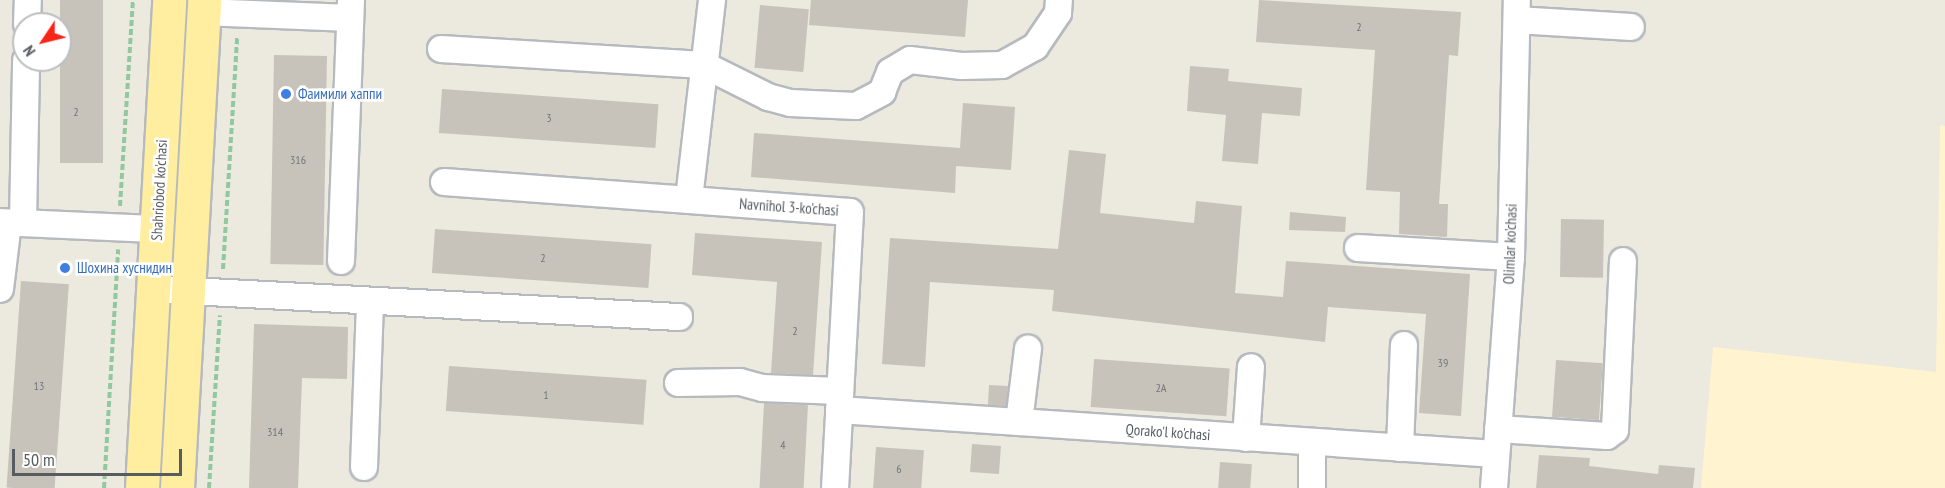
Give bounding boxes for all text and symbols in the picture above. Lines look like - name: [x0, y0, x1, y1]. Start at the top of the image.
- north arrow: [12, 12, 72, 72]
- house number: 2: [1356, 20, 1362, 34]
- text: N: [18, 42, 40, 60]
- place label: Фаимили хаппи: [298, 85, 382, 103]
- marker: Фаимили хаппи: [279, 87, 293, 101]
- house number: 2: [73, 105, 79, 119]
- house number: 3: [546, 111, 552, 125]
- street label: Shahriobod ko'chasi: [147, 139, 171, 241]
- house number: 316: [290, 153, 306, 167]
- street label: Navnihol 3-ko'chasi: [739, 195, 839, 219]
- street label: Olimlar ko'chasi: [1500, 203, 1520, 285]
- house number: 2: [540, 251, 546, 265]
- place label: Шохина хуснидин: [77, 259, 172, 277]
- marker: Шохина хуснидин: [58, 261, 72, 275]
- house number: 2: [792, 324, 798, 338]
- house number: 39: [1438, 356, 1448, 370]
- house number: 13: [34, 379, 44, 393]
- house number: 2A: [1155, 381, 1167, 395]
- house number: 1: [543, 388, 549, 402]
- street label: Qorako'l ko'chasi: [1125, 420, 1211, 444]
- house number: 314: [267, 425, 283, 439]
- scale bar: [15, 437, 184, 475]
- house number: 4: [780, 438, 786, 452]
- text: 50 m: [23, 448, 55, 471]
- house number: 6: [896, 462, 902, 476]

